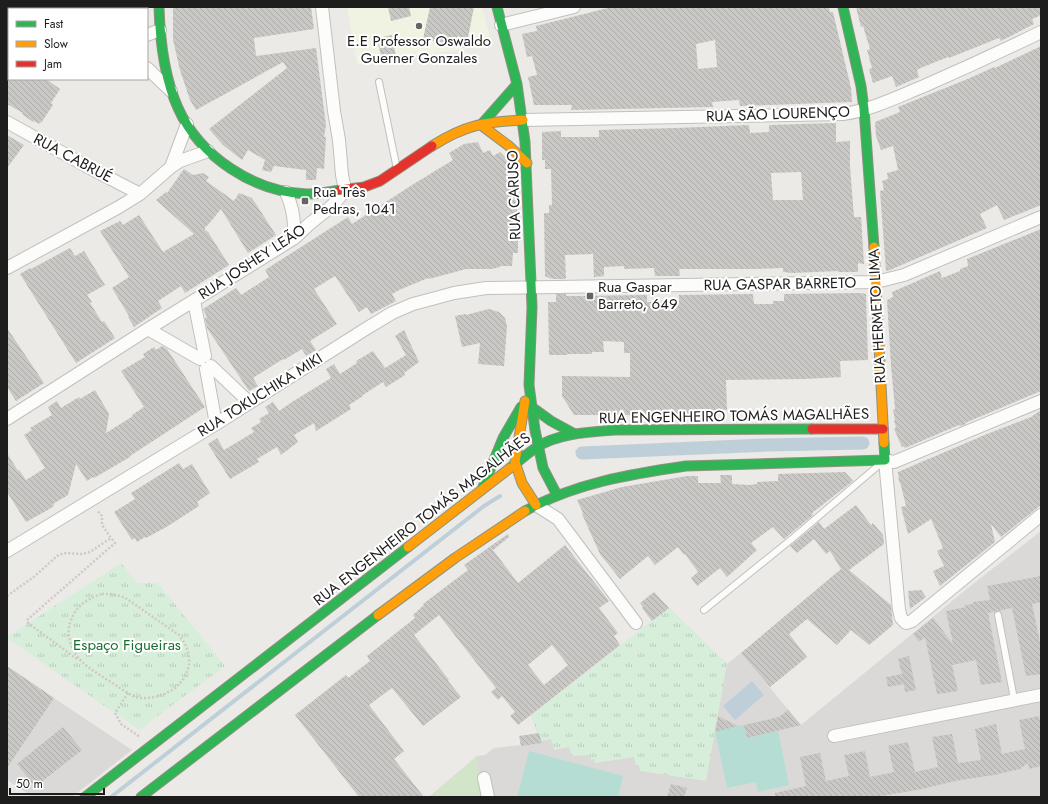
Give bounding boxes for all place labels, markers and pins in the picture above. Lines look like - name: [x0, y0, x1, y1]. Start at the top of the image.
- marker: E.E Professor Oswaldo Guerner Gonzales: [414, 21, 424, 31]
- place label: E.E Professor Oswaldo Guerner Gonzales: [347, 30, 491, 69]
- place label: Rua Três Pedras, 1041: [313, 181, 396, 220]
- marker: Rua Três Pedras, 1041: [300, 196, 310, 206]
- place label: Rua Gaspar Barreto, 649: [598, 276, 678, 315]
- marker: Rua Gaspar Barreto, 649: [585, 291, 595, 301]

